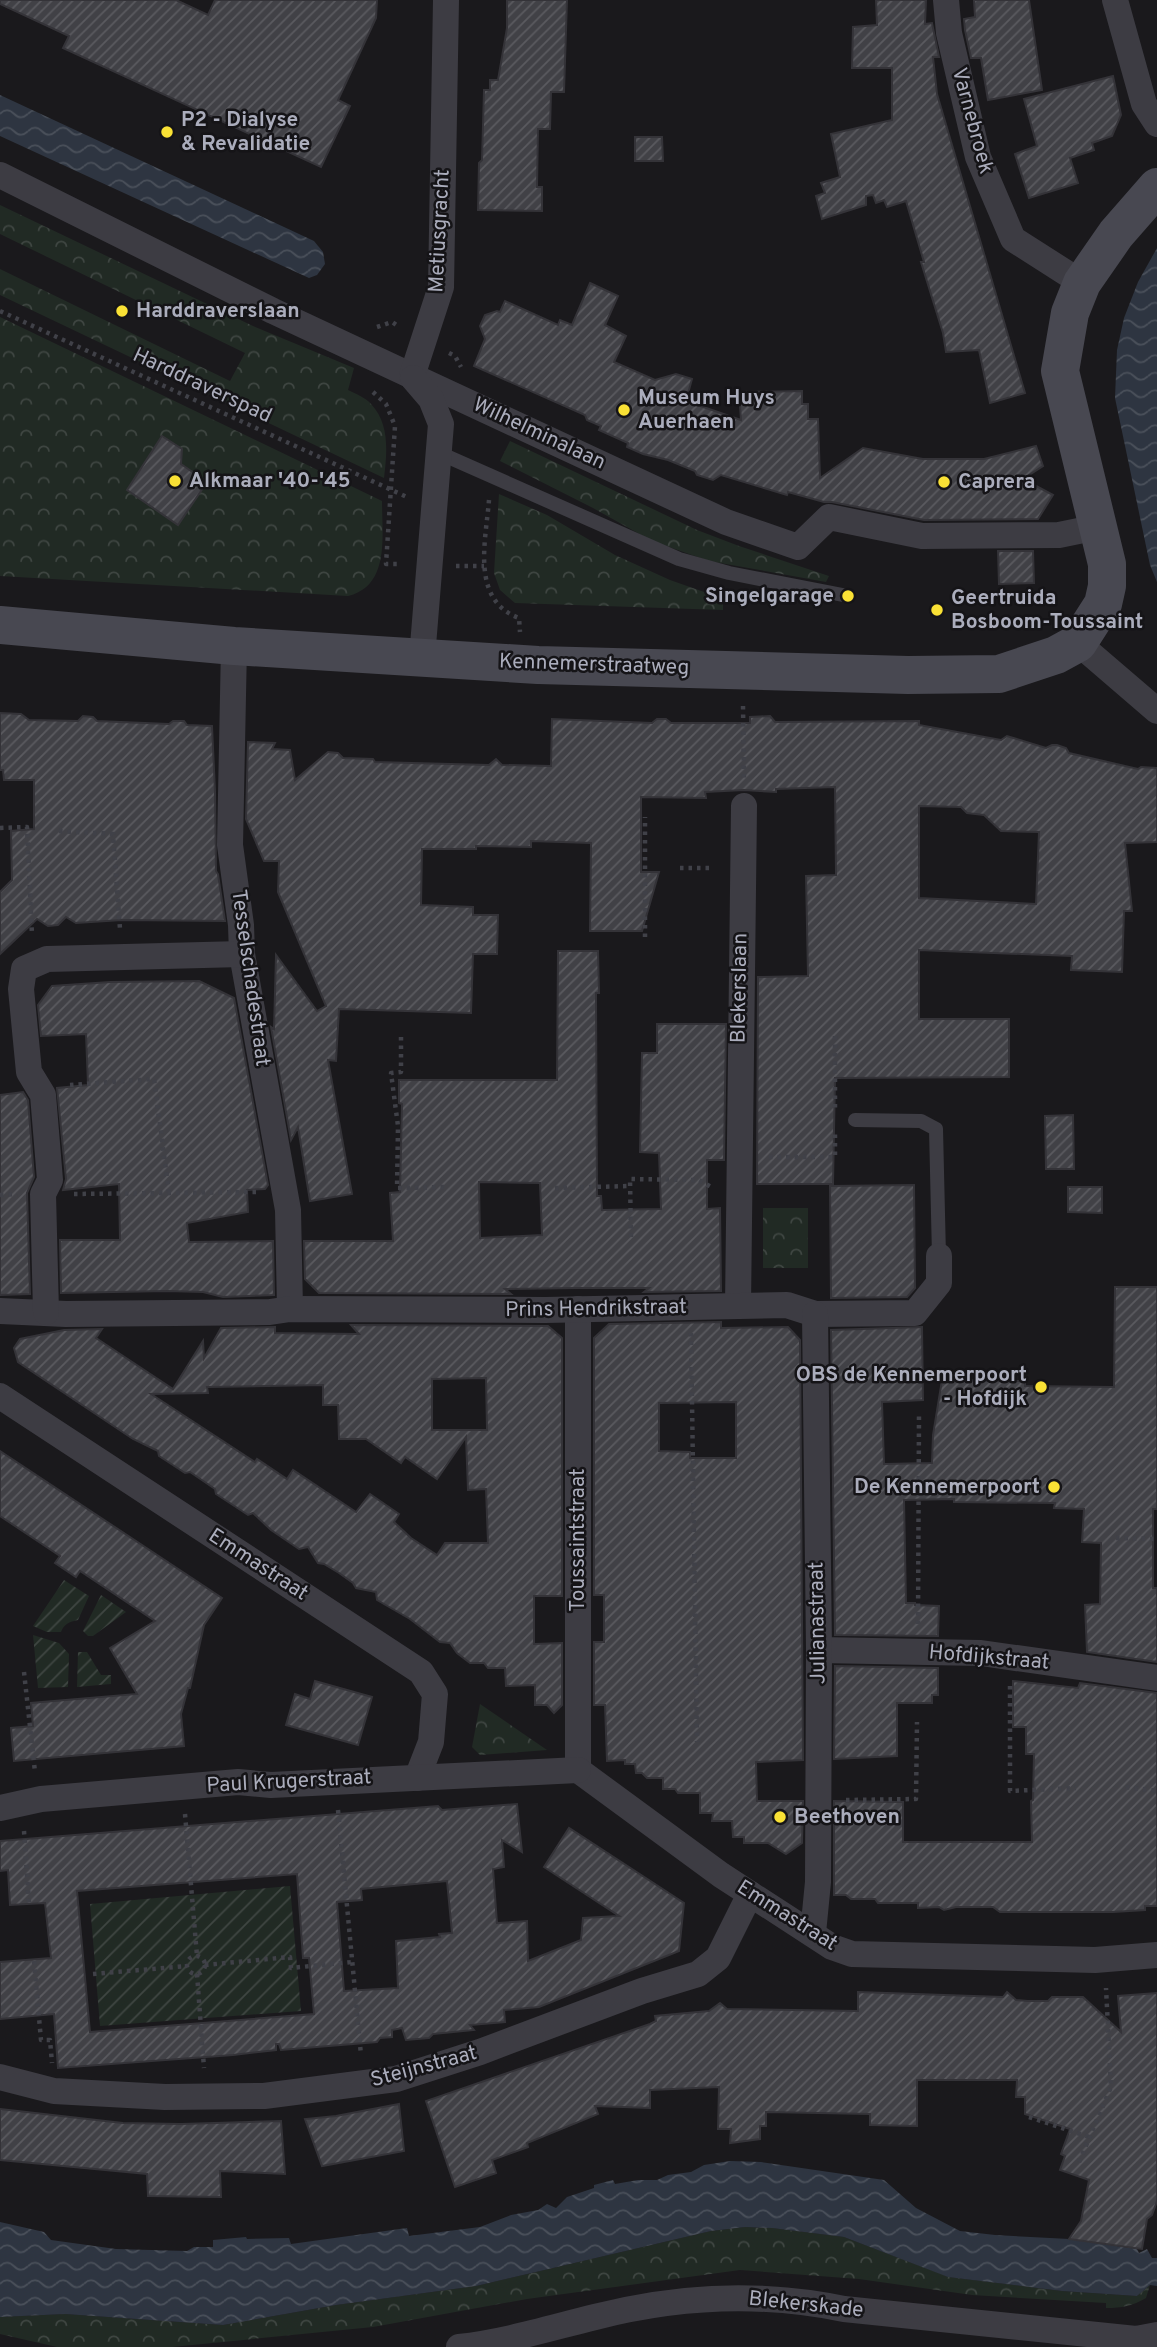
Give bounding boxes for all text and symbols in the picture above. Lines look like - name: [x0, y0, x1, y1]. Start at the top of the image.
- street label: Varnebroek: [945, 65, 999, 177]
- place label: P2 - Dialyse & Revalidatie: [181, 107, 310, 158]
- marker: P2 - Dialyse & Revalidatie: [159, 124, 175, 140]
- street label: Metiusgracht: [423, 169, 457, 293]
- place label: Harddraverslaan: [136, 298, 300, 325]
- marker: Harddraverslaan: [114, 303, 130, 319]
- street label: Harddraverspad: [128, 342, 276, 430]
- place label: Museum Huys Auerhaen: [638, 385, 775, 436]
- street label: Wilhelminalaan: [468, 391, 610, 477]
- marker: Museum Huys Auerhaen: [616, 402, 632, 418]
- place label: Alkmaar '40-'45: [189, 468, 351, 495]
- place label: Caprera: [958, 469, 1035, 496]
- marker: Alkmaar '40-'45: [167, 473, 183, 489]
- marker: Caprera: [936, 474, 952, 490]
- place label: Singelgarage: [705, 583, 834, 610]
- place label: Geertruida Bosboom-Toussaint: [951, 585, 1143, 636]
- marker: Singelgarage: [840, 588, 856, 604]
- marker: Geertruida Bosboom-Toussaint: [929, 602, 945, 618]
- street label: Kennemerstraatweg: [498, 648, 690, 682]
- street label: Tesselschadestraat: [224, 888, 276, 1068]
- street label: Blekerslaan: [726, 933, 754, 1043]
- street label: Prins Hendrikstraat: [505, 1294, 687, 1324]
- place label: OBS de Kennemerpoort - Hofdijk: [796, 1362, 1027, 1413]
- marker: OBS de Kennemerpoort - Hofdijk: [1033, 1379, 1049, 1395]
- street label: Toussaintstraat: [565, 1468, 592, 1612]
- place label: De Kennemerpoort: [854, 1474, 1040, 1501]
- marker: De Kennemerpoort: [1046, 1479, 1062, 1495]
- street label: Emmastraat: [203, 1523, 313, 1607]
- street label: Julianastraat: [803, 1561, 833, 1685]
- street label: Hofdijkstraat: [928, 1639, 1050, 1677]
- street label: Paul Krugerstraat: [206, 1764, 372, 1800]
- place label: Beethoven: [794, 1804, 900, 1831]
- marker: Beethoven: [772, 1809, 788, 1825]
- street label: Emmastraat: [732, 1874, 842, 1958]
- street label: Steijnstraat: [368, 2040, 480, 2094]
- street label: Blekerskade: [747, 2286, 865, 2324]

